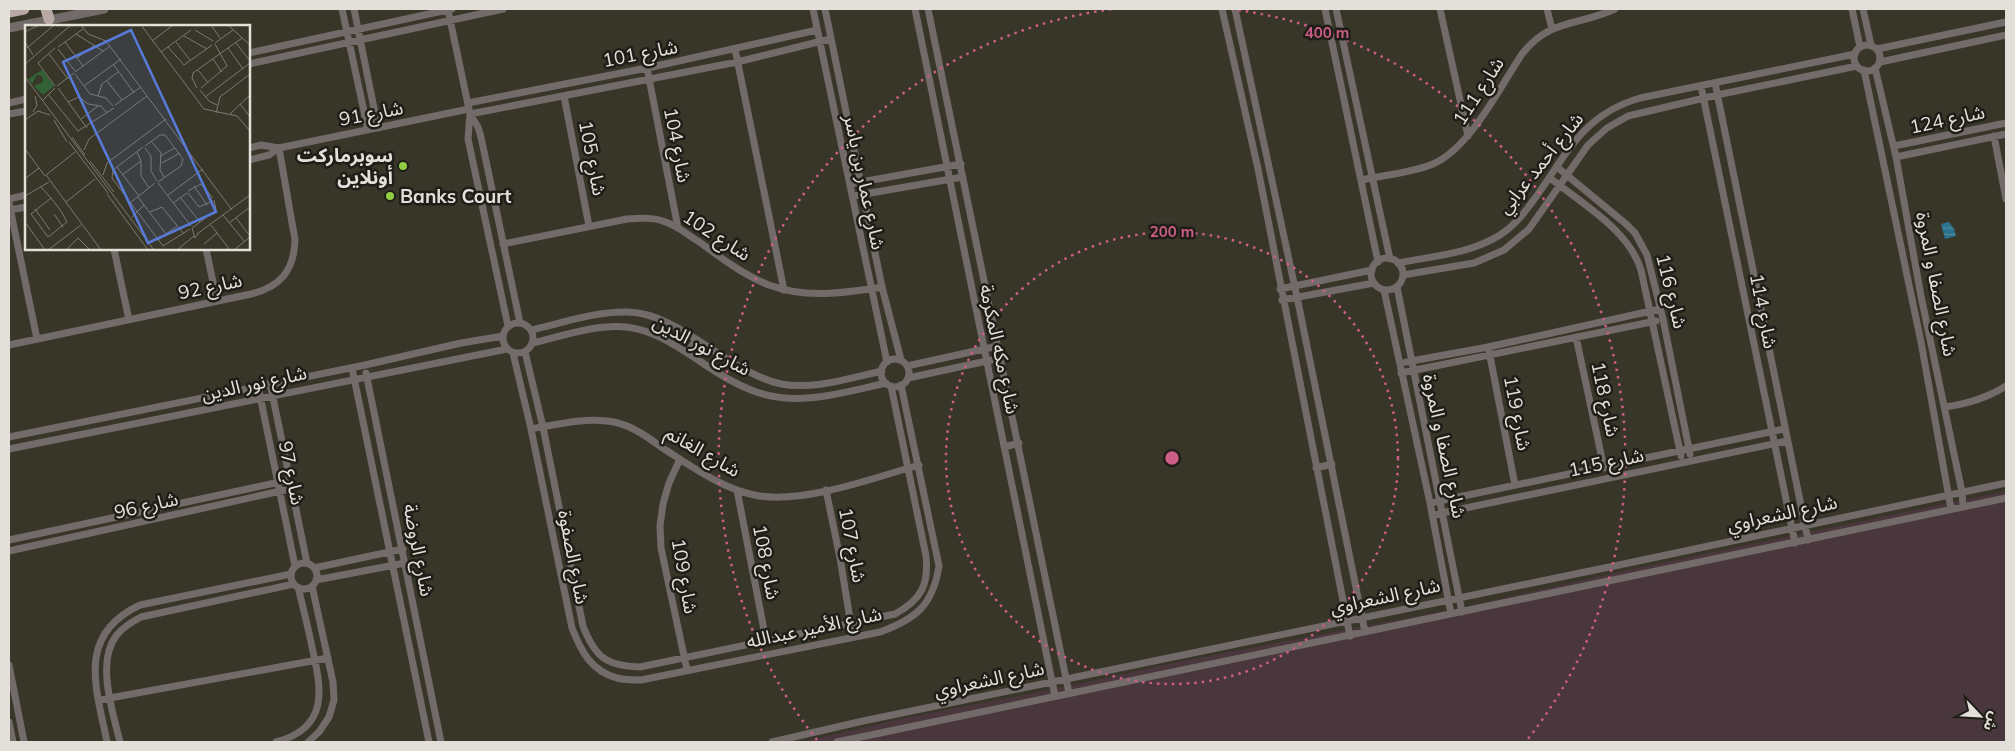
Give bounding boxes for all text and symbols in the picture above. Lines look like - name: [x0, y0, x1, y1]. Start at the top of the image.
- text: 400 m: [1305, 23, 1349, 42]
- inset map: [25, 25, 250, 250]
- street label: شارع 101: [600, 34, 680, 74]
- street label: شارع 111: [1447, 53, 1510, 131]
- street label: شارع 91: [337, 95, 405, 133]
- street label: شارع 124: [1907, 99, 1987, 141]
- street label: شارع 104: [657, 105, 697, 185]
- street label: شارع أحمد عرابي: [1492, 107, 1591, 221]
- street label: شارع عمار بن ياسر: [837, 111, 891, 252]
- street label: شارع 105: [572, 118, 612, 198]
- place label: سوبرماركت أونلاين: [297, 143, 393, 189]
- marker: سوبرماركت أونلاين: [397, 160, 409, 172]
- place label: Banks Court: [400, 184, 512, 208]
- marker: Banks Court: [384, 190, 396, 202]
- street label: شارع 102: [677, 204, 755, 267]
- street label: شارع الصفا و المروة: [1909, 210, 1963, 359]
- text: 200 m: [1150, 222, 1194, 241]
- street label: شارع 116: [1649, 251, 1693, 331]
- street label: شارع 92: [176, 268, 245, 306]
- street label: شارع 114: [1743, 271, 1783, 351]
- street label: شارع مكه المكرمة: [973, 282, 1025, 416]
- street label: شارع نور الدين: [648, 309, 755, 383]
- street label: شارع 118: [1584, 359, 1626, 439]
- street label: شارع نور الدين: [199, 360, 309, 408]
- street label: شارع الصفا و المروة: [1416, 372, 1472, 521]
- street label: شارع 119: [1497, 373, 1537, 453]
- street label: شارع الغانم: [660, 420, 745, 485]
- street label: شارع 97: [272, 439, 310, 508]
- street label: شارع 115: [1566, 442, 1646, 484]
- centre of rings: [1163, 449, 1181, 467]
- street label: شارع 96: [112, 486, 181, 526]
- street label: شارع الشعراوي: [1725, 490, 1840, 540]
- street label: شارع الروضة: [396, 502, 440, 599]
- street label: شارع 107: [832, 505, 872, 585]
- street label: شارع الصفوة: [551, 508, 595, 607]
- street label: شارع 108: [746, 522, 786, 602]
- street label: شارع 109: [665, 536, 703, 616]
- street label: شارع الشعراوي: [1328, 573, 1443, 623]
- street label: شارع الأمير عبدالله: [744, 601, 884, 655]
- street label: شارع الشعراوي: [932, 656, 1047, 706]
- north arrow: [1955, 691, 2005, 741]
- text: ش: [1980, 709, 2004, 734]

